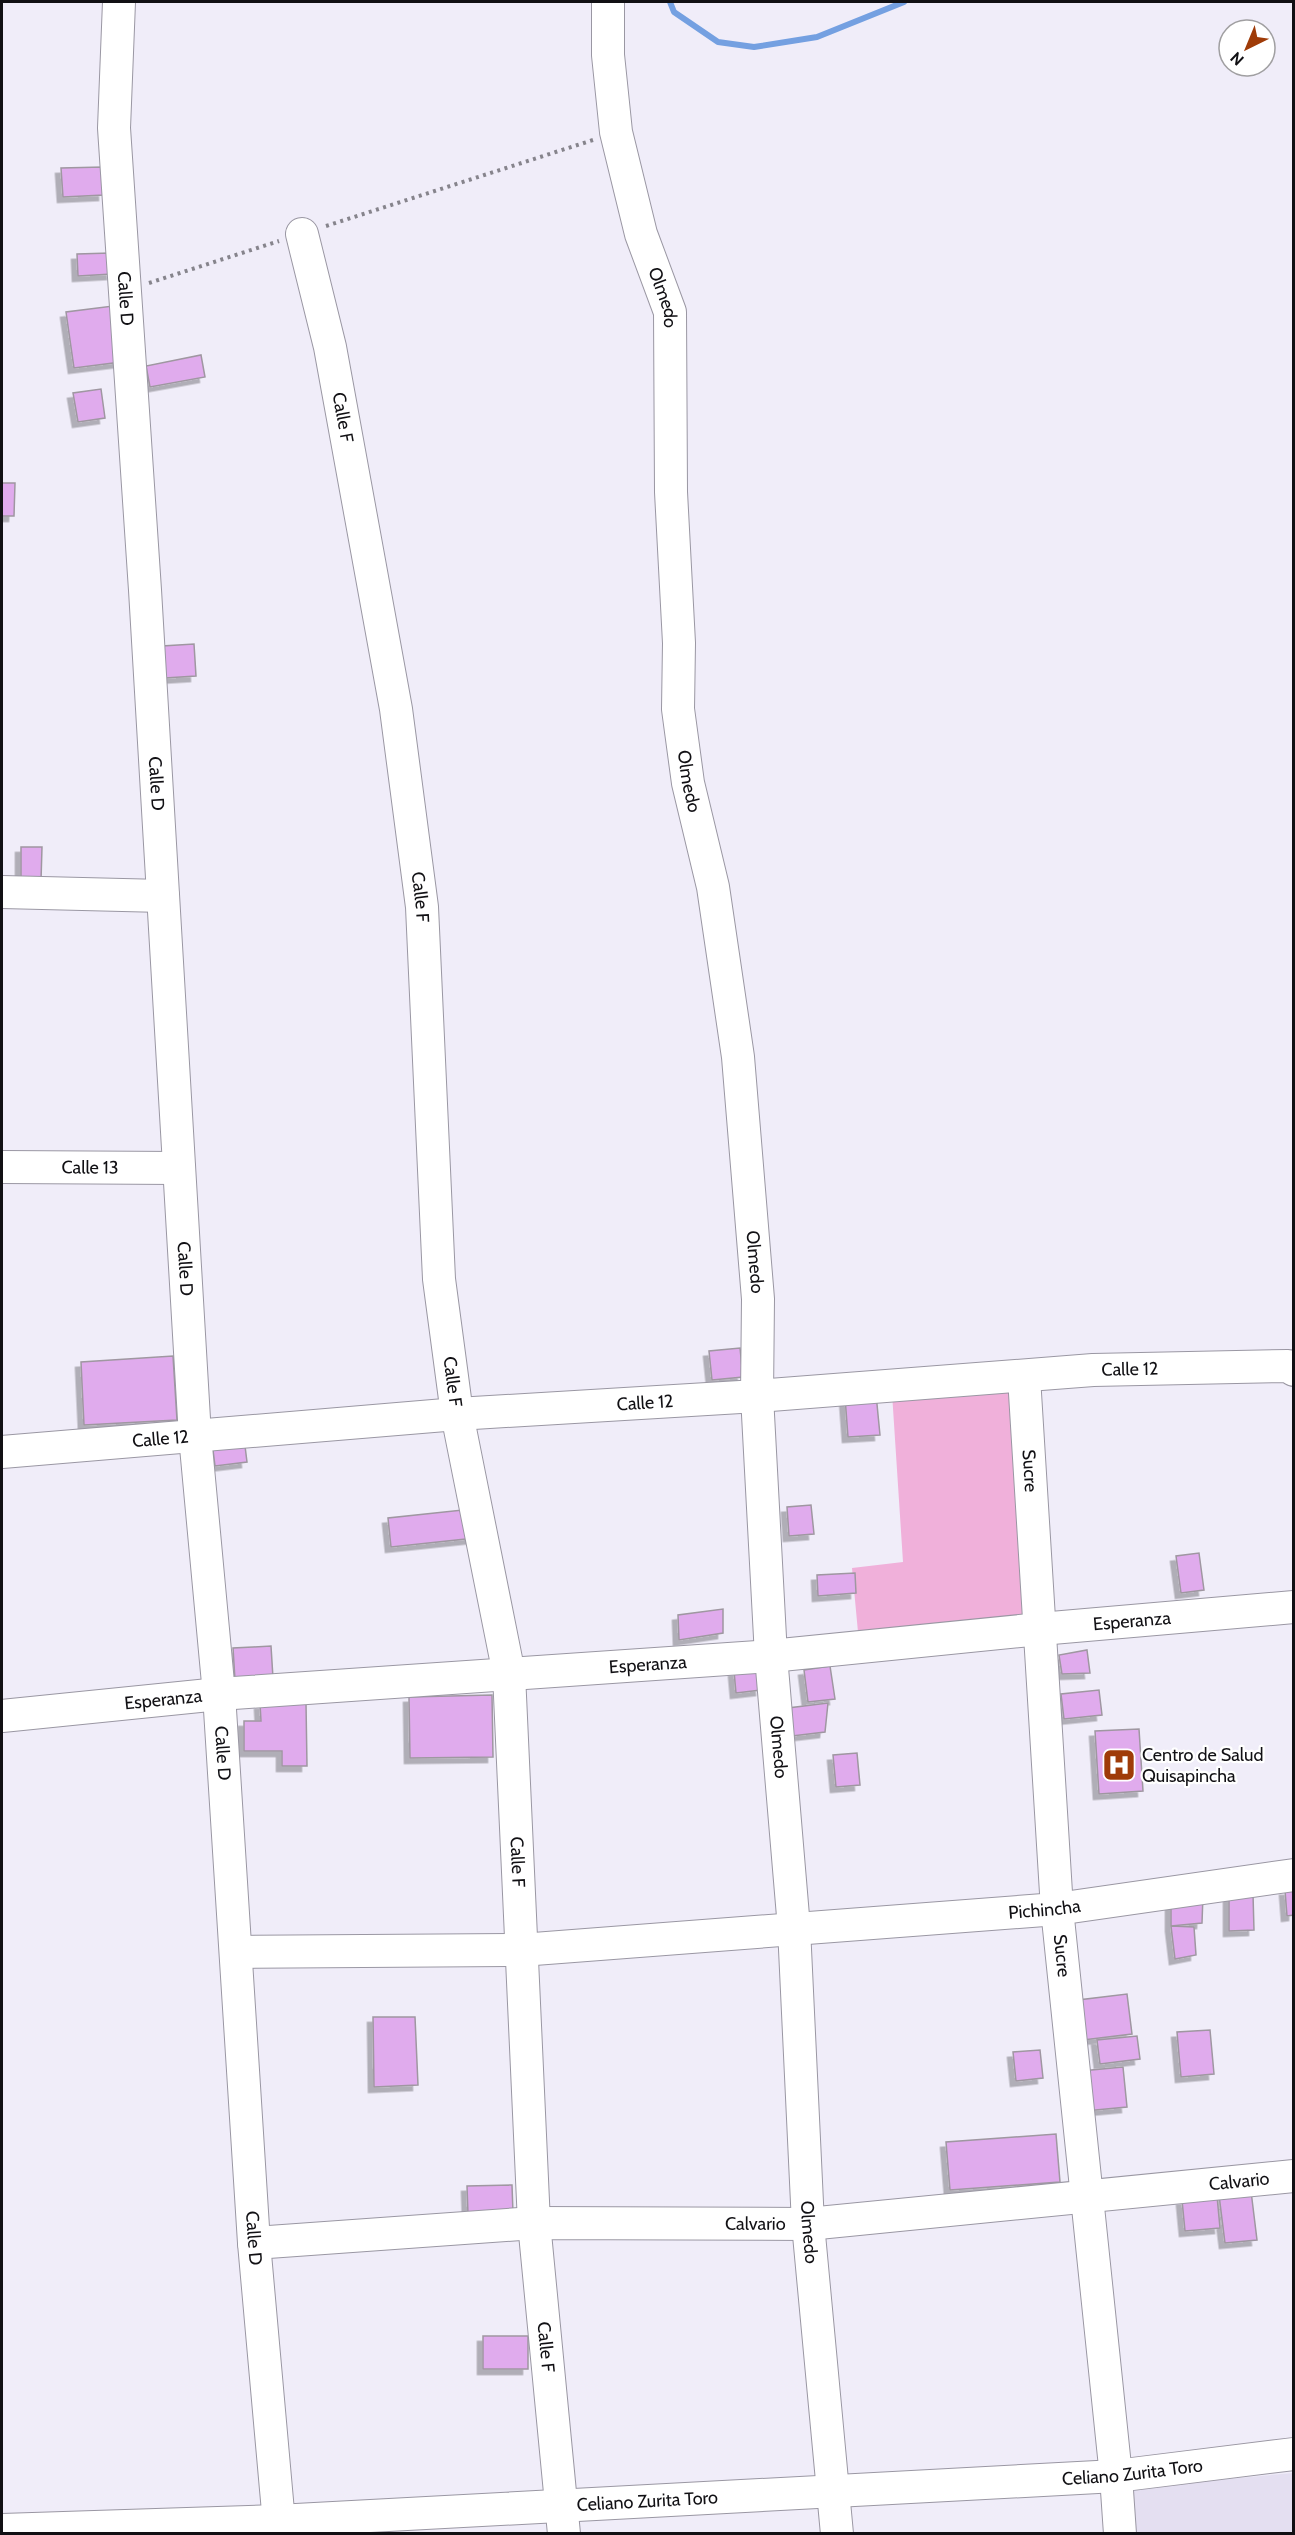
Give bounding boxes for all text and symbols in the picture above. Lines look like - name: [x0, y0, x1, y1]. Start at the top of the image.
- north arrow: [1217, 18, 1277, 78]
- text: N: [1226, 48, 1248, 69]
- street label: Olmedo: [643, 264, 681, 328]
- street label: Calle D: [113, 271, 138, 326]
- street label: Calle F: [327, 390, 358, 445]
- street label: Olmedo: [673, 749, 706, 815]
- street label: Calle D: [144, 756, 169, 811]
- street label: Calle F: [406, 870, 434, 923]
- street label: Calle 13: [61, 1156, 119, 1179]
- street label: Olmedo: [741, 1230, 769, 1294]
- street label: Calle D: [173, 1241, 198, 1297]
- street label: Calle F: [438, 1355, 467, 1409]
- street label: Calle 12: [1101, 1358, 1158, 1381]
- street label: Calle 12: [616, 1390, 674, 1415]
- street label: Calle 12: [131, 1425, 190, 1452]
- street label: Sucre: [1018, 1449, 1042, 1493]
- street label: Esperanza: [1092, 1607, 1172, 1635]
- street label: Esperanza: [608, 1651, 688, 1678]
- street label: Esperanza: [123, 1685, 203, 1715]
- street label: Olmedo: [765, 1715, 792, 1780]
- street label: Calle D: [210, 1725, 235, 1781]
- place label: Centro de Salud Quisapincha: [1142, 1744, 1264, 1787]
- hospital icon: Centro de Salud Quisapincha: [1101, 1747, 1137, 1783]
- street label: Calle F: [505, 1836, 530, 1888]
- street label: Pichincha: [1007, 1895, 1082, 1924]
- street label: Sucre: [1049, 1933, 1075, 1978]
- street label: Calvario: [1208, 2167, 1271, 2195]
- street label: Olmedo: [796, 2200, 823, 2265]
- street label: Calle D: [241, 2210, 267, 2266]
- street label: Calvario: [725, 2213, 786, 2235]
- street label: Calle F: [533, 2321, 559, 2374]
- street label: Celiano Zurita Toro: [1061, 2454, 1204, 2490]
- street label: Celiano Zurita Toro: [576, 2486, 719, 2516]

